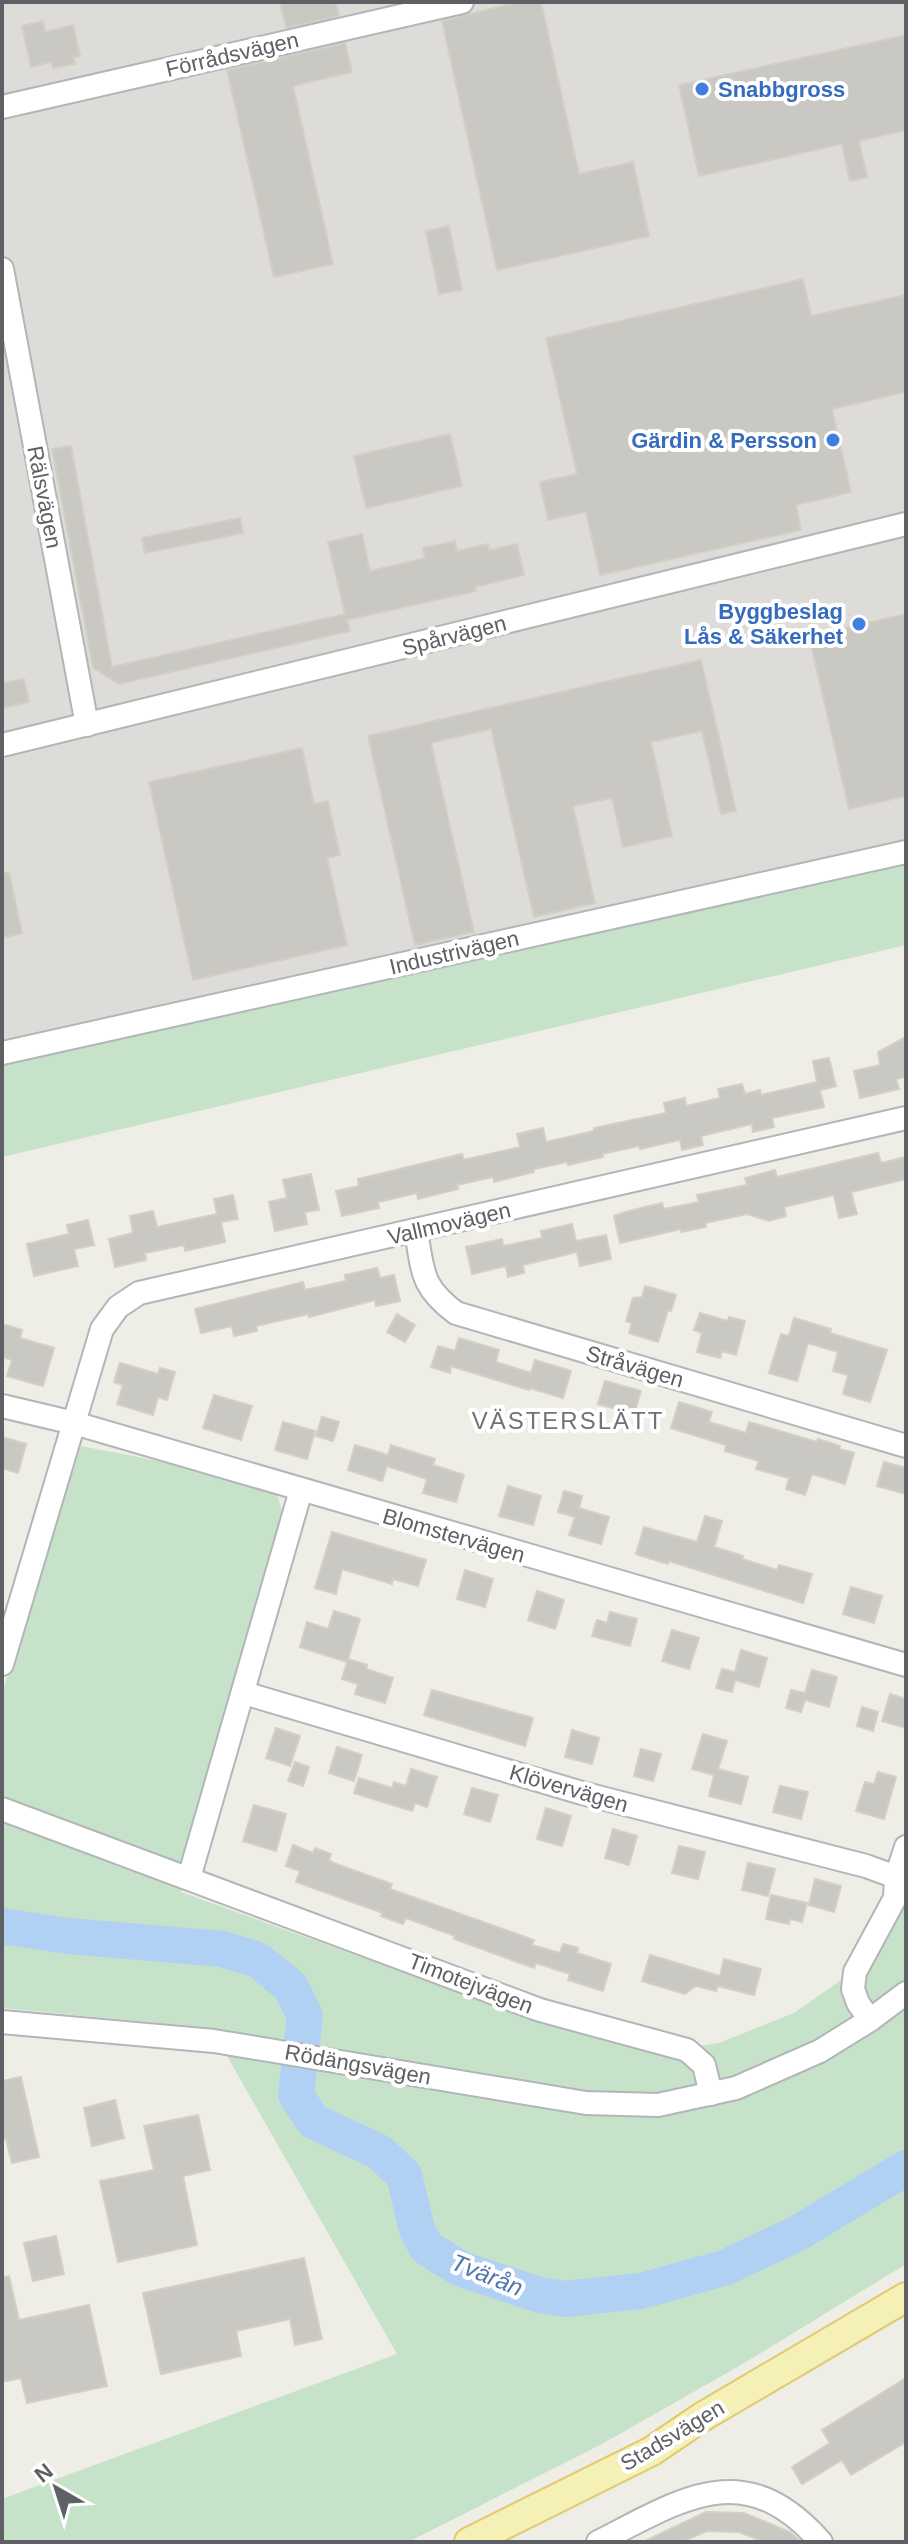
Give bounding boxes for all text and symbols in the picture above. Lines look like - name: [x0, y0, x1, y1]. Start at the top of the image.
- street label: Förrådsvägen: [163, 27, 301, 82]
- place label: Snabbgross: [718, 77, 845, 102]
- marker: Snabbgross: [693, 80, 711, 98]
- place label: Gärdin & Persson: [631, 428, 817, 453]
- marker: Gärdin & Persson: [824, 431, 842, 449]
- street label: Rälsvägen: [22, 444, 67, 551]
- place label: Byggbeslag Lås & Säkerhet: [684, 599, 844, 649]
- street label: Spårvägen: [399, 610, 509, 660]
- marker: Byggbeslag Lås & Säkerhet: [850, 615, 868, 633]
- street label: Industrivägen: [387, 925, 521, 980]
- street label: Vallmovägen: [385, 1197, 513, 1250]
- street label: Stråvägen: [583, 1341, 687, 1392]
- district label: VÄSTERSLÄTT: [472, 1407, 664, 1434]
- street label: Blomstervägen: [380, 1503, 528, 1568]
- street label: Klövervägen: [507, 1760, 631, 1817]
- street label: Timotejvägen: [405, 1948, 537, 2019]
- street label: Rödängsvägen: [283, 2039, 433, 2090]
- water label: Tvärån: [447, 2248, 527, 2301]
- street label: Stadsvägen: [616, 2395, 728, 2476]
- north arrow: [16, 2448, 96, 2528]
- text: N: [30, 2458, 58, 2488]

